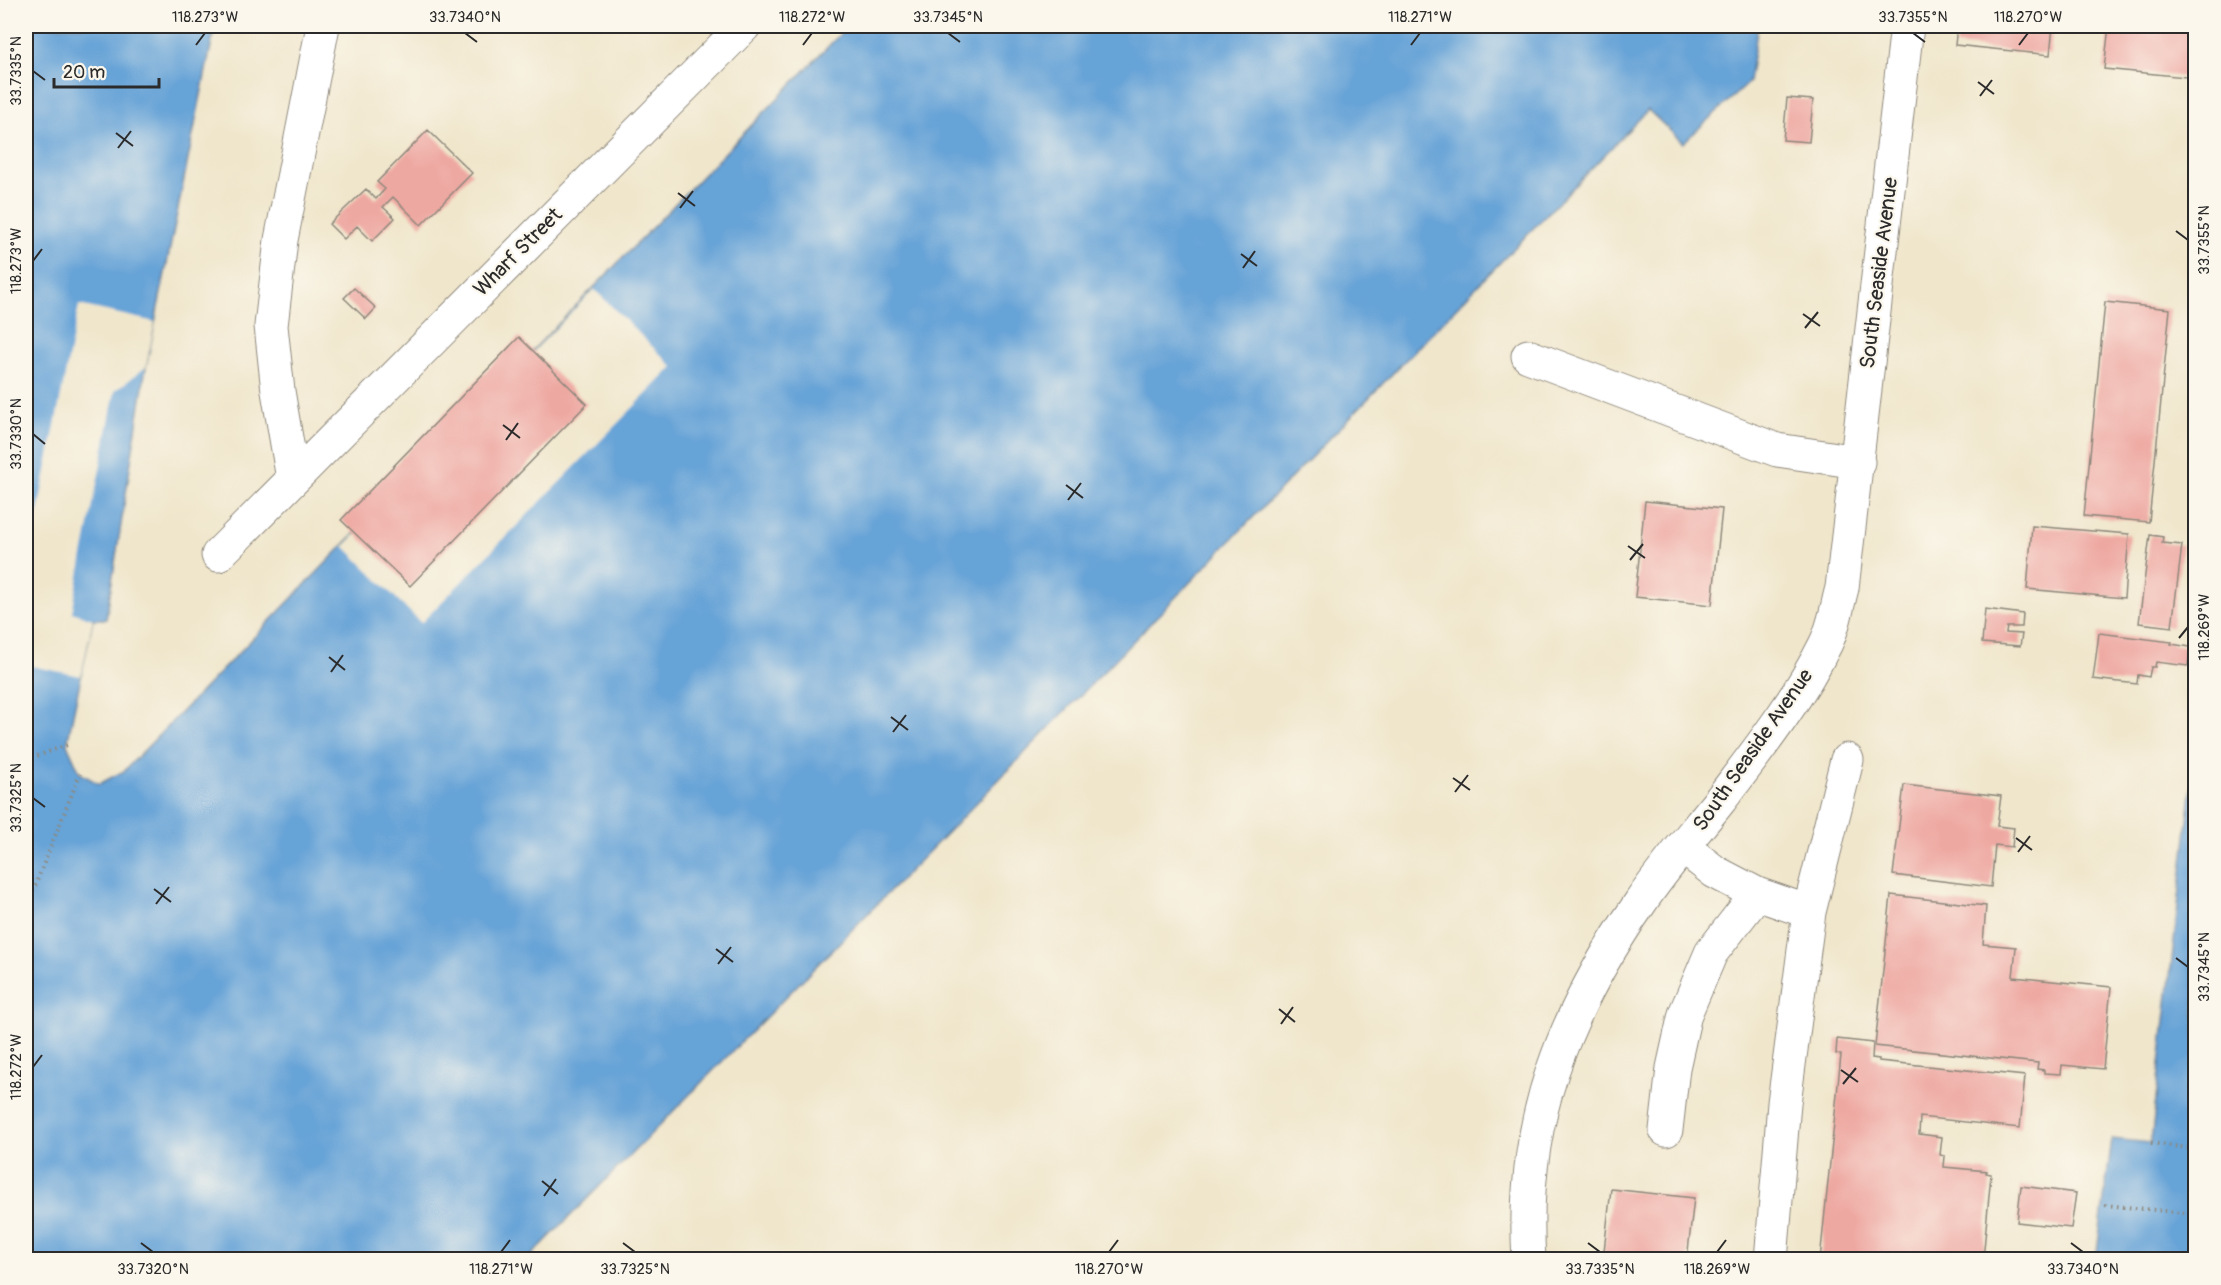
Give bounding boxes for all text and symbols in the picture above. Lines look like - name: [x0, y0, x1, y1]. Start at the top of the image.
- text: 118.273°W: [172, 8, 239, 27]
- text: 33.7340°N: [429, 8, 501, 27]
- text: 118.272°W: [779, 8, 846, 27]
- text: 33.7345°N: [913, 8, 983, 27]
- text: 118.271°W: [1388, 8, 1452, 27]
- text: 33.7355°N: [1878, 8, 1948, 27]
- text: 118.270°W: [1994, 8, 2062, 27]
- text: 33.7335°N: [7, 36, 26, 106]
- scale bar: [54, 51, 159, 89]
- text: 20 m: [63, 61, 105, 84]
- street label: South Seaside Avenue: [1854, 175, 1904, 370]
- street label: Wharf Street: [468, 201, 569, 302]
- text: 33.7355°N: [2195, 205, 2214, 275]
- text: 118.273°W: [7, 227, 26, 294]
- text: 33.7330°N: [7, 398, 26, 470]
- text: 118.269°W: [2195, 593, 2214, 660]
- street label: South Seaside Avenue: [1687, 663, 1820, 837]
- text: 33.7325°N: [7, 763, 26, 833]
- text: 33.7345°N: [2195, 932, 2214, 1002]
- text: 118.272°W: [7, 1033, 26, 1100]
- text: 33.7320°N: [117, 1260, 189, 1279]
- text: 118.271°W: [469, 1260, 533, 1279]
- text: 33.7325°N: [600, 1260, 670, 1279]
- text: 118.270°W: [1075, 1260, 1143, 1279]
- text: 33.7335°N: [1565, 1260, 1635, 1279]
- text: 118.269°W: [1684, 1260, 1751, 1279]
- text: 33.7340°N: [2047, 1260, 2119, 1279]

